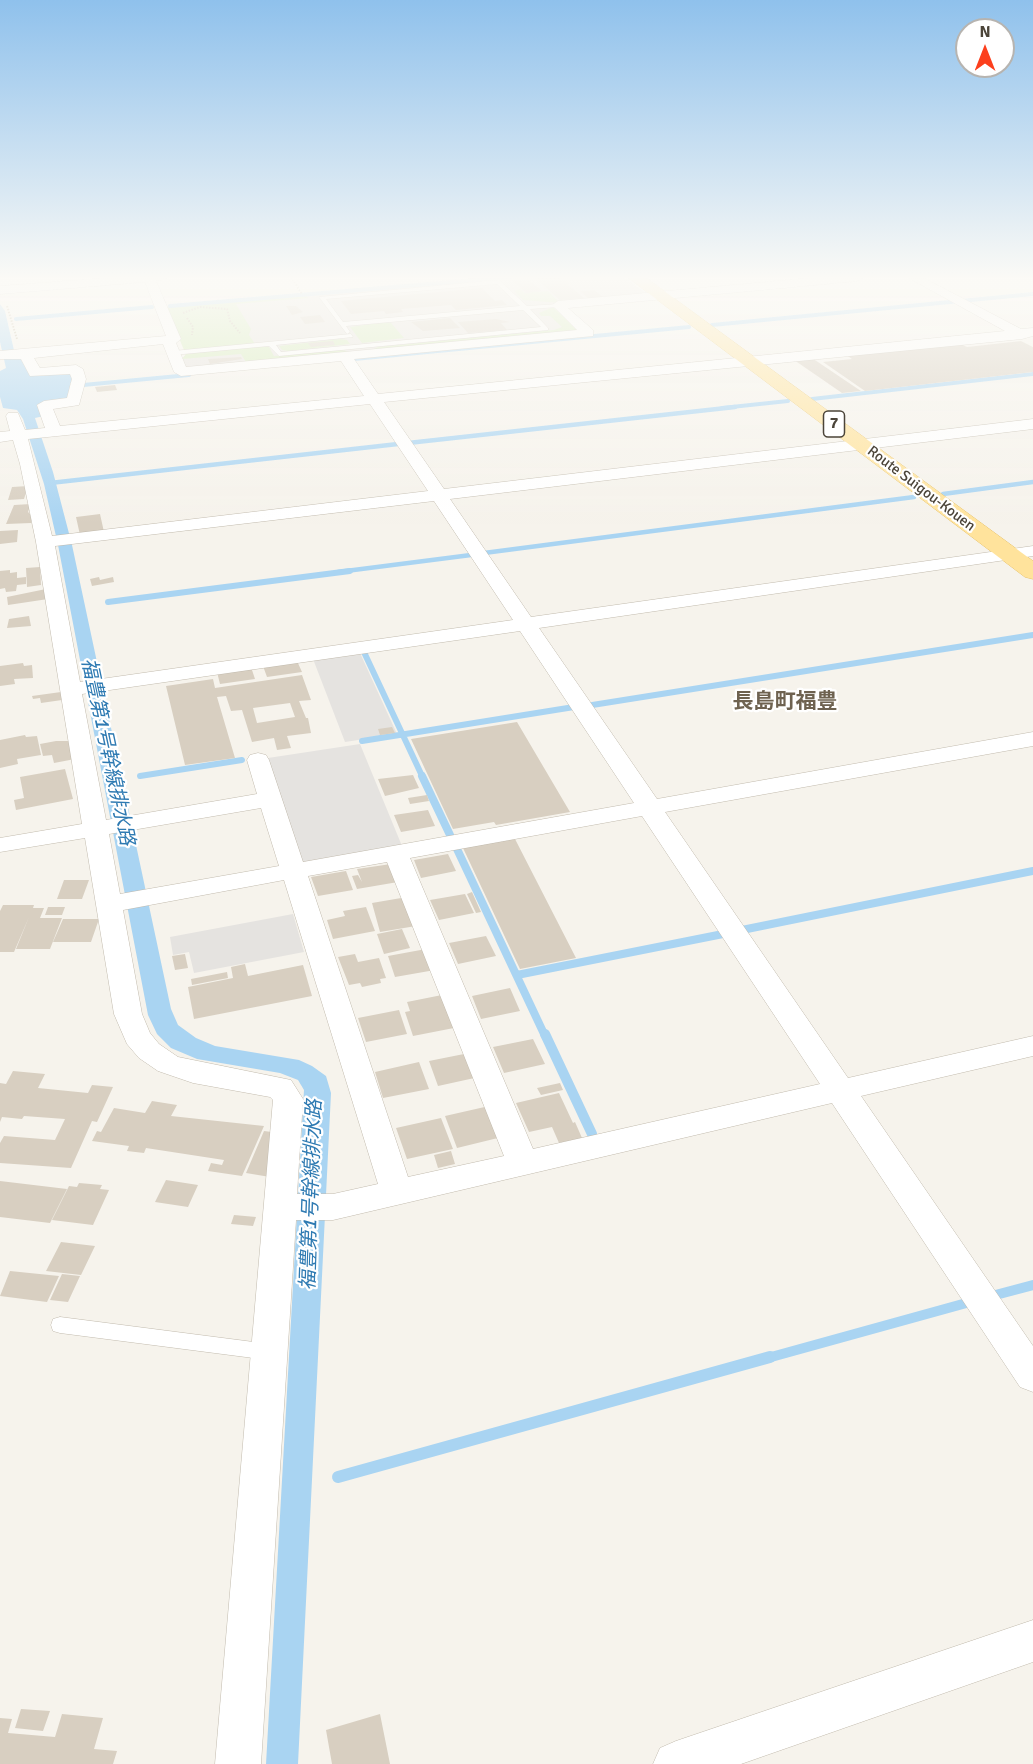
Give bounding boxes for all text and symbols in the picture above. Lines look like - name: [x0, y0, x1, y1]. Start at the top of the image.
- north arrow: [955, 18, 1015, 78]
- text: N: [979, 22, 991, 42]
- road number: 7: [824, 411, 844, 437]
- street label: Route Suigou-Kouen: [863, 442, 979, 536]
- water label: 福豊第1号幹線排水路: [75, 656, 139, 848]
- district label: 長島町福豊: [733, 689, 837, 715]
- water label: 福豊第1号幹線排水路: [297, 1099, 327, 1291]

